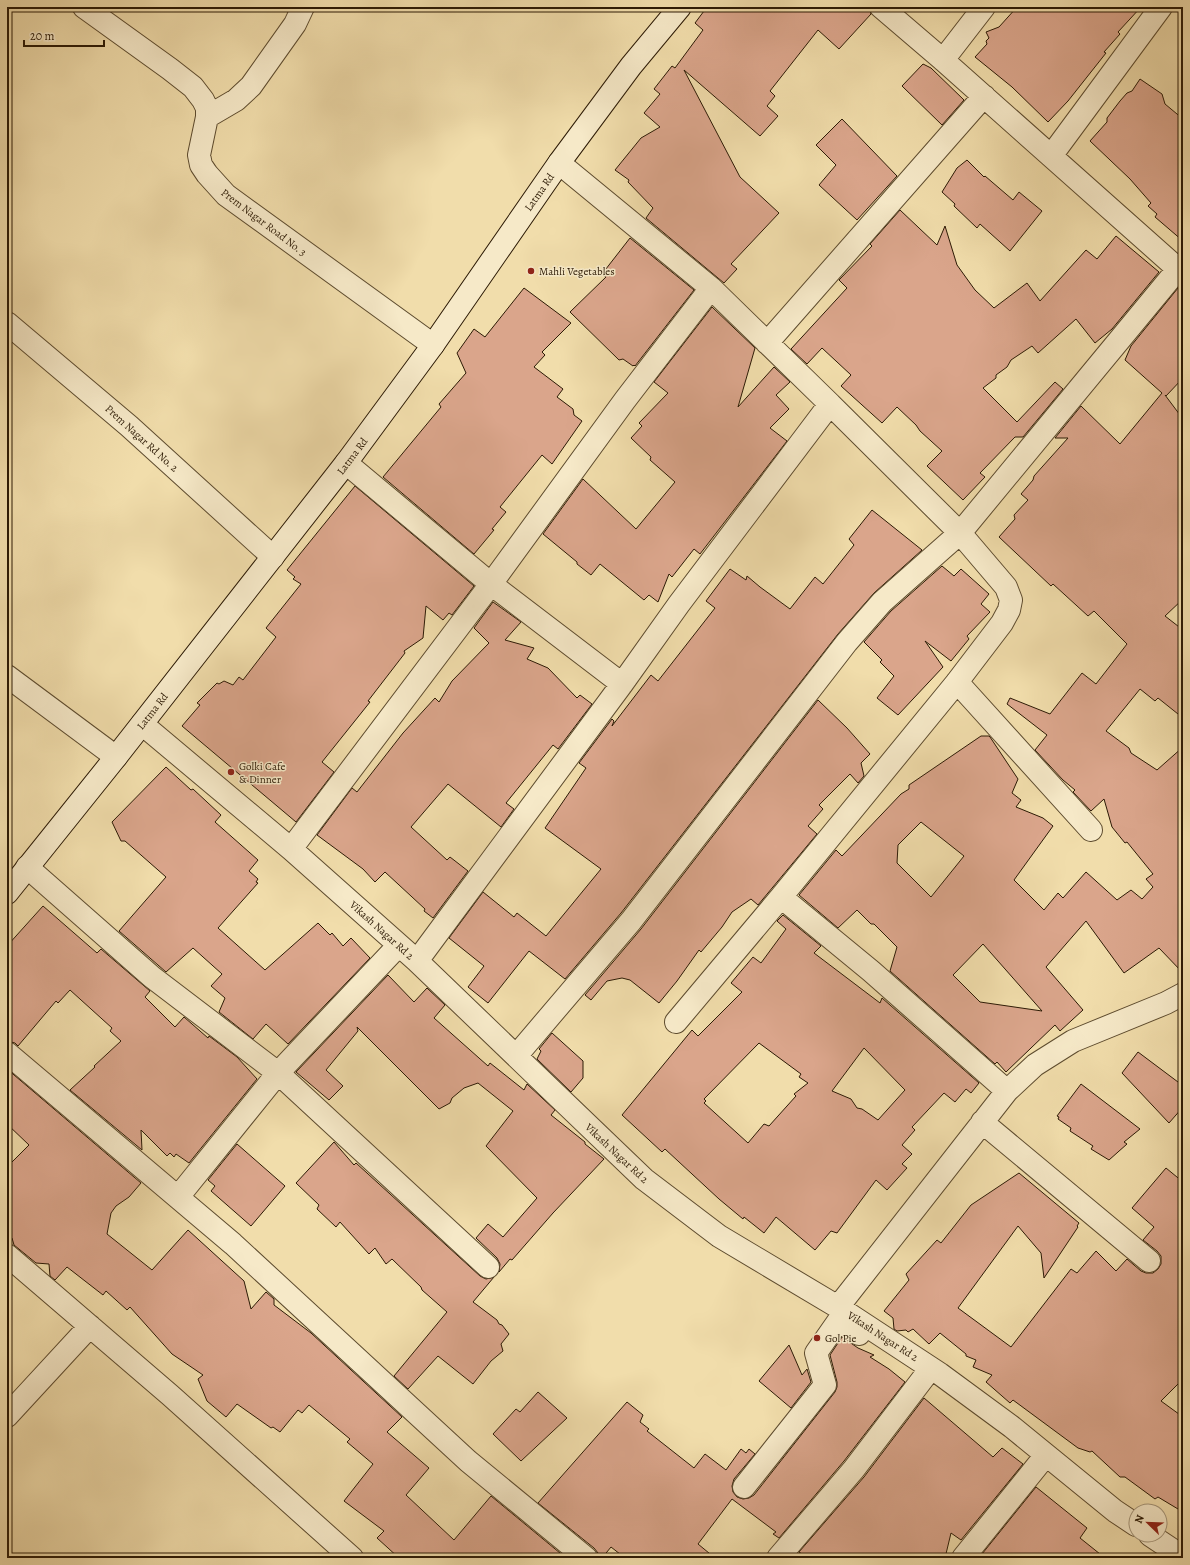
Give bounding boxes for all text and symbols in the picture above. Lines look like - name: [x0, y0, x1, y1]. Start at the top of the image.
- scale bar: [24, 22, 104, 48]
- text: 20 m: [30, 28, 54, 44]
- street label: Latma Rd: [521, 170, 558, 214]
- street label: Prem Nagar Road No. 3: [218, 185, 310, 260]
- place label: Mahli Vegetables: [539, 264, 615, 279]
- marker: Mahli Vegetables: [526, 266, 536, 276]
- street label: Prem Nagar Rd No. 2: [102, 401, 182, 475]
- street label: Latma Rd: [333, 435, 371, 478]
- street label: Latma Rd: [133, 690, 172, 733]
- place label: Golki Cafe & Dinner: [239, 759, 285, 787]
- marker: Golki Cafe & Dinner: [226, 767, 236, 777]
- street label: Vikash Nagar Rd 2: [346, 897, 417, 963]
- street label: Vikash Nagar Rd 2: [581, 1119, 652, 1187]
- street label: Vikash Nagar Rd 2: [844, 1307, 921, 1365]
- place label: Gol Pie: [825, 1331, 857, 1346]
- marker: Gol Pie: [812, 1333, 822, 1343]
- north arrow: [1128, 1503, 1168, 1543]
- text: N: [1131, 1513, 1148, 1526]

